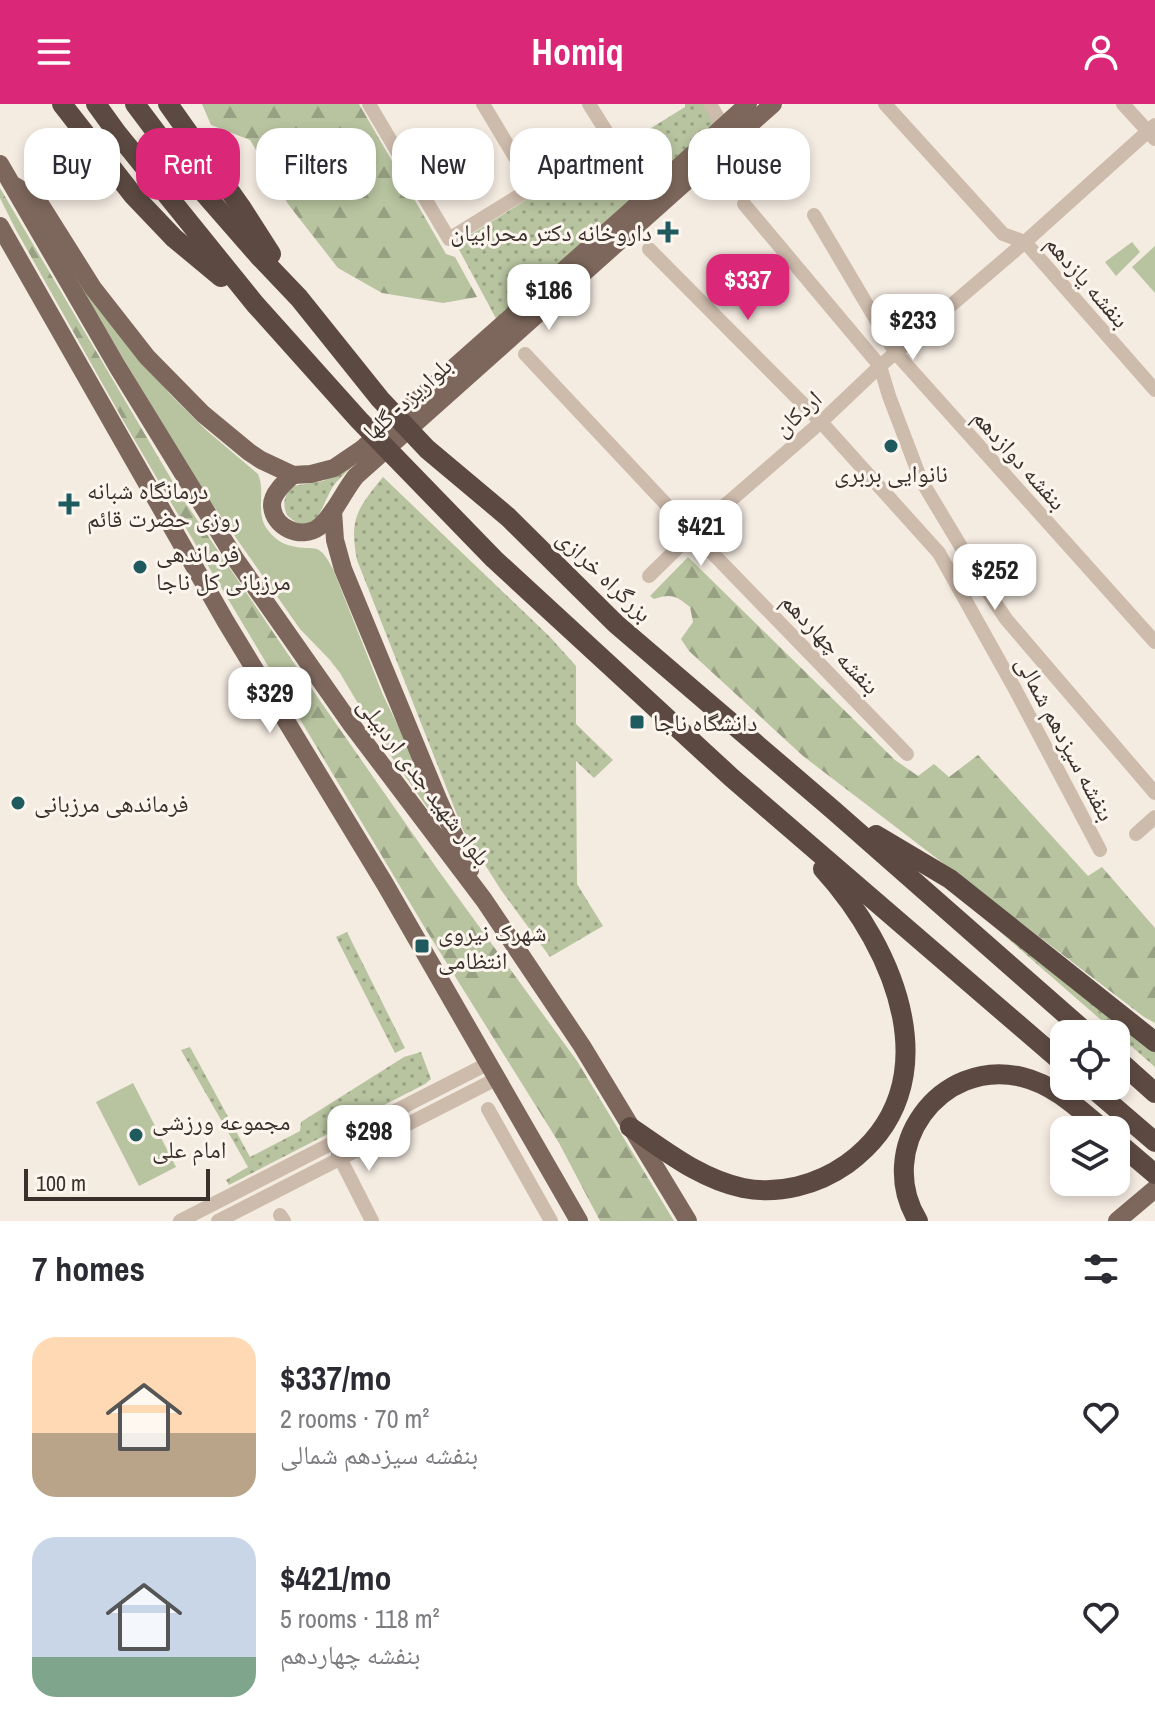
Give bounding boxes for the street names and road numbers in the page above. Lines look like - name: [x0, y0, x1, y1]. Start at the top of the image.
- street label: بنفشه یازدهم: [1038, 228, 1137, 335]
- street label: بلواریزد- گلها: [356, 349, 458, 447]
- street label: اردکان: [766, 383, 828, 443]
- street label: بنفشه دوازدهم: [965, 401, 1074, 517]
- street label: بزرگراه خرازی: [550, 521, 660, 629]
- street label: بنفشه چهاردهم: [774, 585, 888, 701]
- street label: بنفشه سیزدهم شمالی: [1008, 650, 1123, 827]
- street label: بلوار شهید جدی اردبیلی: [351, 690, 499, 872]

